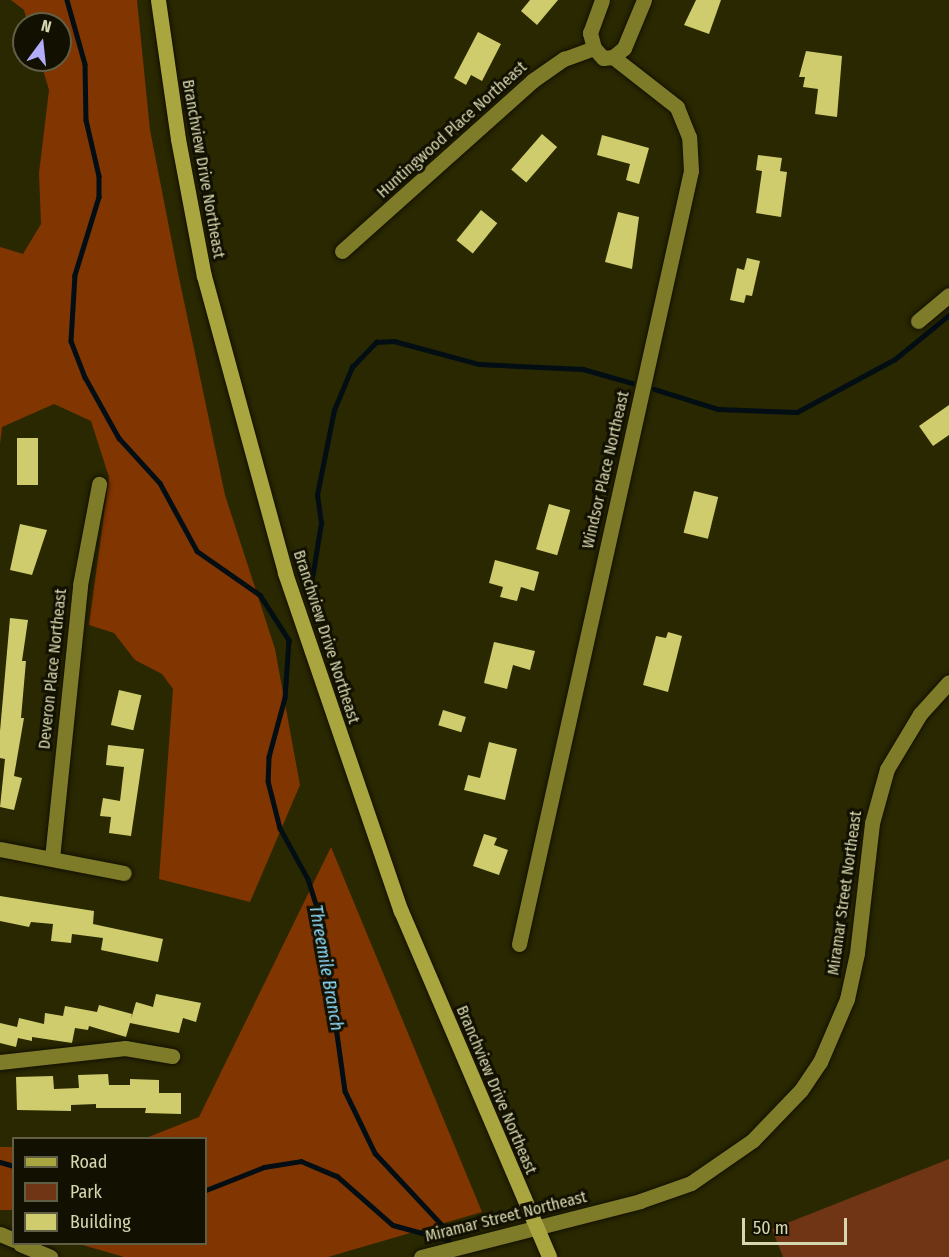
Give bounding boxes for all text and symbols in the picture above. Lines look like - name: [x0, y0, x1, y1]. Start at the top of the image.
- north arrow: [12, 12, 72, 72]
- text: N: [39, 16, 53, 36]
- street label: Huntingwood Place Northeast: [373, 58, 531, 202]
- street label: Branchview Drive Northeast: [178, 78, 228, 260]
- street label: Windsor Place Northeast: [579, 389, 633, 551]
- street label: Branchview Drive Northeast: [289, 548, 363, 726]
- street label: Deveron Place Northeast: [35, 588, 71, 750]
- street label: Miramar Street Northeast: [824, 810, 866, 976]
- water label: Threemile Branch: [304, 903, 348, 1033]
- street label: Branchview Drive Northeast: [452, 1003, 540, 1177]
- legend: [12, 1137, 207, 1245]
- text: Road: [70, 1151, 107, 1173]
- text: Park: [70, 1181, 102, 1203]
- street label: Miramar Street Northeast: [423, 1188, 589, 1246]
- scale bar: [745, 1206, 850, 1244]
- text: Building: [70, 1211, 131, 1233]
- text: 50 m: [753, 1217, 789, 1239]

